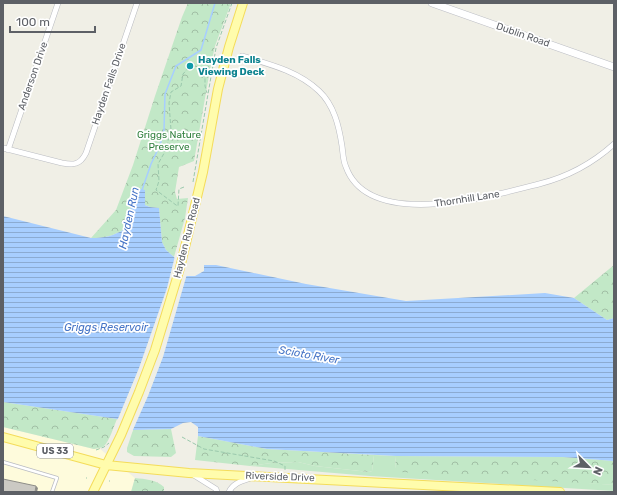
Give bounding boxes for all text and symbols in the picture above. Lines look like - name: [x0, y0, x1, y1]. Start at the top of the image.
- scale bar: [10, 8, 95, 34]
- text: 100 m: [16, 15, 50, 29]
- street label: Dublin Road: [495, 20, 551, 50]
- street label: Anderson Drive: [16, 40, 50, 112]
- street label: Hayden Falls Drive: [89, 41, 129, 126]
- place label: Hayden Falls Viewing Deck: [198, 54, 265, 78]
- marker: Hayden Falls Viewing Deck: [185, 61, 195, 71]
- park label: Griggs Nature Preserve: [137, 129, 201, 153]
- water label: Hayden Run: [116, 186, 142, 250]
- street label: Thornhill Lane: [434, 188, 501, 210]
- street label: Hayden Run Road: [171, 196, 203, 280]
- water label: Griggs Reservoir: [64, 321, 149, 334]
- water label: Scioto River: [278, 343, 341, 367]
- road number: US 33: [37, 444, 73, 458]
- north arrow: [569, 447, 609, 487]
- text: N: [590, 465, 605, 477]
- street label: Riverside Drive: [245, 470, 315, 484]

